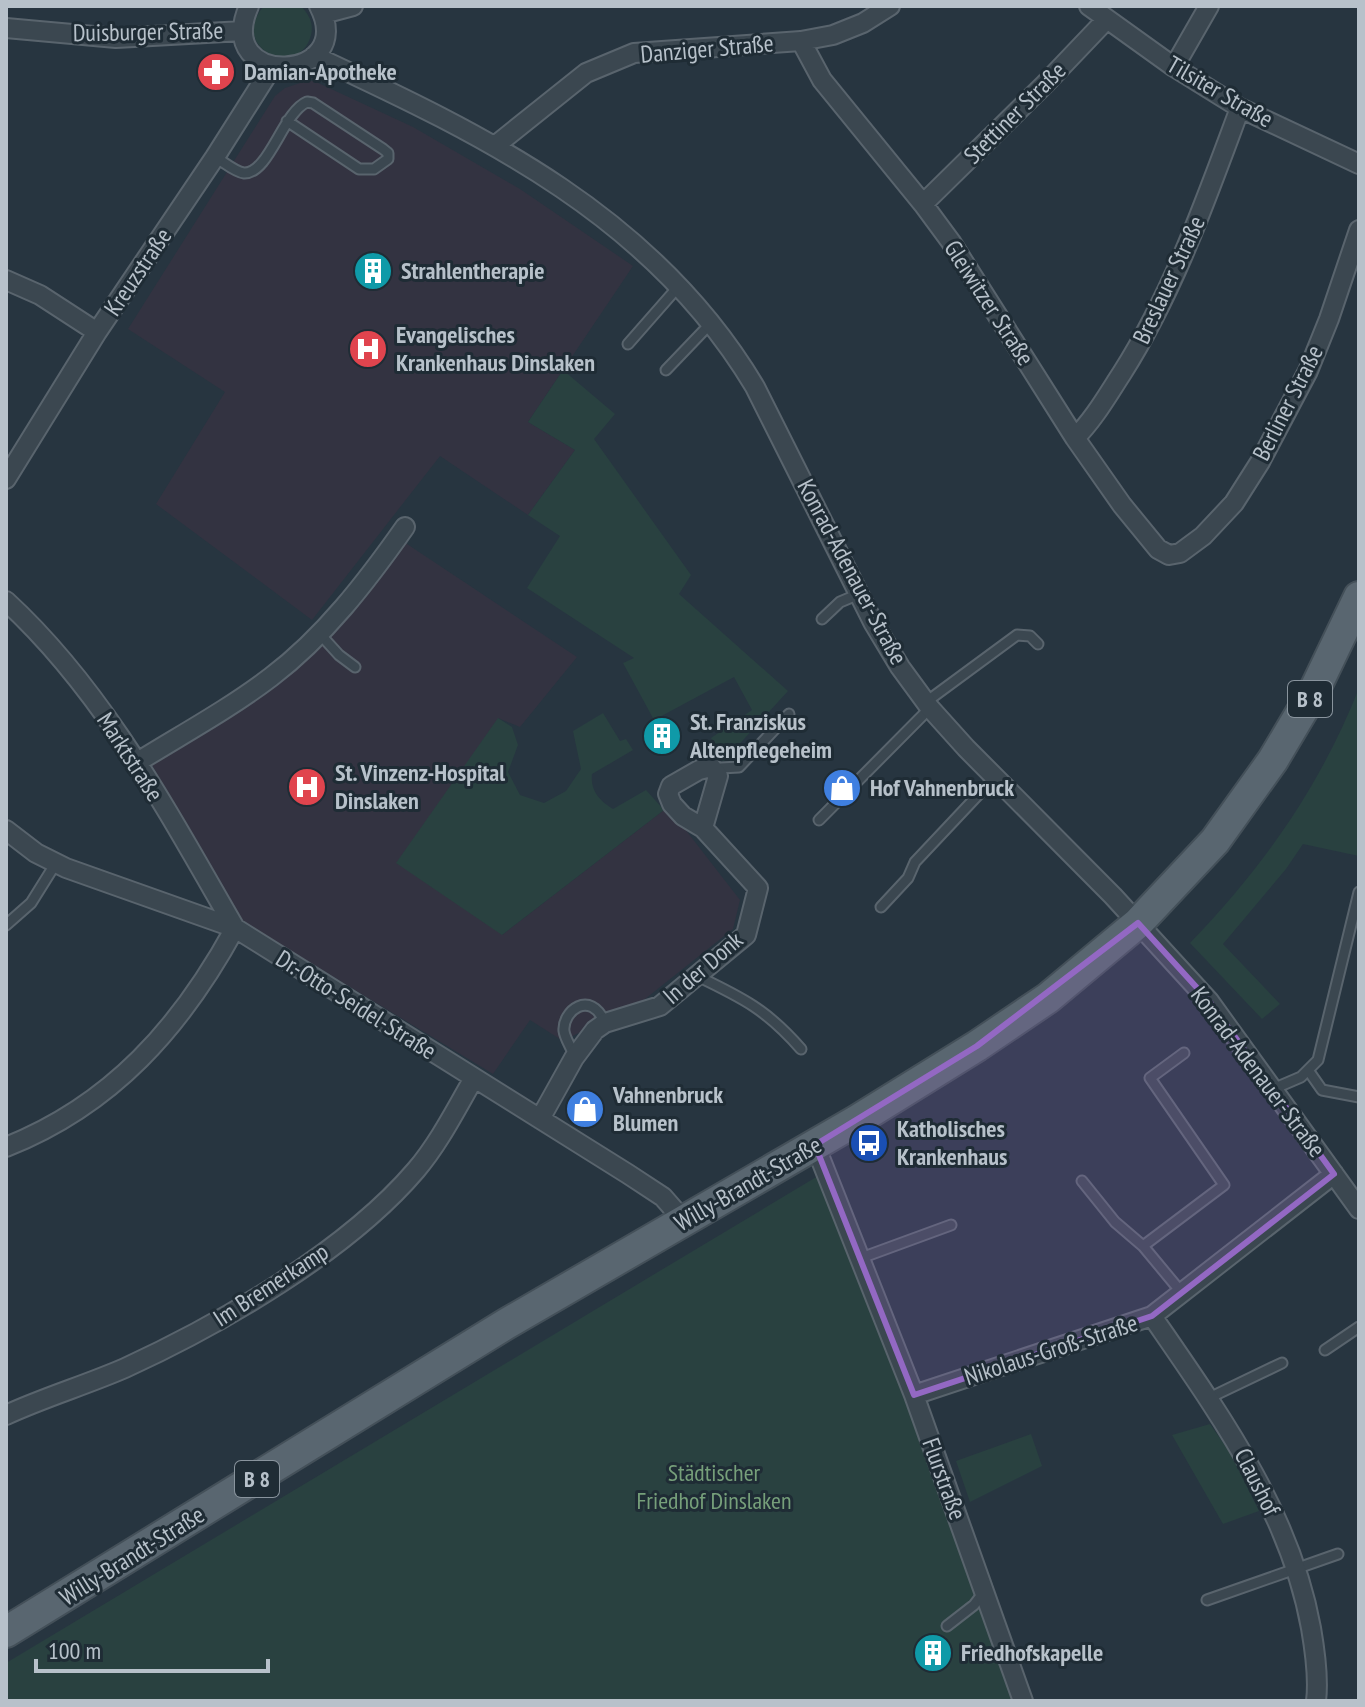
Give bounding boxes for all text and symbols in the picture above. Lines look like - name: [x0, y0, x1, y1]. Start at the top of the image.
- street label: Duisburger Straße: [73, 15, 223, 48]
- street label: Danziger Straße: [639, 27, 775, 70]
- street label: Tilsiter Straße: [1162, 49, 1279, 134]
- pharmacy icon: Damian-Apotheke: [195, 51, 237, 93]
- street label: Stettiner Straße: [957, 55, 1072, 170]
- place label: Damian-Apotheke: [244, 56, 397, 87]
- street label: Breslauer Straße: [1125, 211, 1212, 349]
- street label: Kreuzstraße: [97, 222, 178, 322]
- street label: Gleiwitzer Straße: [937, 234, 1041, 371]
- building icon: Strahlentherapie: [352, 250, 394, 292]
- place label: Strahlentherapie: [401, 255, 545, 286]
- place label: Evangelisches Krankenhaus Dinslaken: [396, 319, 595, 378]
- hospital icon: Evangelisches Krankenhaus Dinslaken: [347, 328, 389, 370]
- street label: Berliner Straße: [1245, 340, 1330, 466]
- street label: Konrad-Adenauer-Straße: [791, 474, 914, 670]
- road number: B 8: [1288, 681, 1332, 717]
- street label: Marktstraße: [90, 706, 171, 807]
- place label: St. Franziskus Altenpflegeheim: [689, 706, 832, 765]
- building icon: St. Franziskus Altenpflegeheim: [641, 715, 683, 757]
- place label: St. Vinzenz-Hospital Dinslaken: [335, 757, 505, 816]
- hospital icon: St. Vinzenz-Hospital Dinslaken: [286, 766, 328, 808]
- shop icon: Hof Vahnenbruck: [821, 767, 863, 809]
- place label: Hof Vahnenbruck: [870, 772, 1014, 803]
- street label: In der Donk: [656, 924, 750, 1011]
- street label: Dr.-Otto-Seidel-Straße: [270, 943, 442, 1066]
- street label: Konrad-Adenauer-Straße: [1184, 980, 1333, 1163]
- place label: Vahnenbruck Blumen: [612, 1079, 723, 1138]
- shop icon: Vahnenbruck Blumen: [564, 1088, 606, 1130]
- place label: Katholisches Krankenhaus: [897, 1113, 1007, 1172]
- bus stop icon: Katholisches Krankenhaus: [848, 1122, 890, 1164]
- street label: Willy-Brandt-Straße: [669, 1129, 827, 1238]
- street label: Im Bremerkamp: [207, 1236, 334, 1333]
- street label: Nikolaus-Groß-Straße: [960, 1307, 1141, 1392]
- street label: Flurstraße: [915, 1434, 974, 1524]
- street label: Claushof: [1227, 1443, 1288, 1521]
- park label: Städtischer Friedhof Dinslaken: [636, 1457, 792, 1516]
- road number: B 8: [235, 1461, 279, 1497]
- street label: Willy-Brandt-Straße: [54, 1499, 210, 1612]
- scale bar: [36, 1623, 268, 1673]
- building icon: Friedhofskapelle: [912, 1632, 954, 1674]
- text: 100 m: [48, 1635, 101, 1666]
- place label: Friedhofskapelle: [961, 1637, 1103, 1668]

